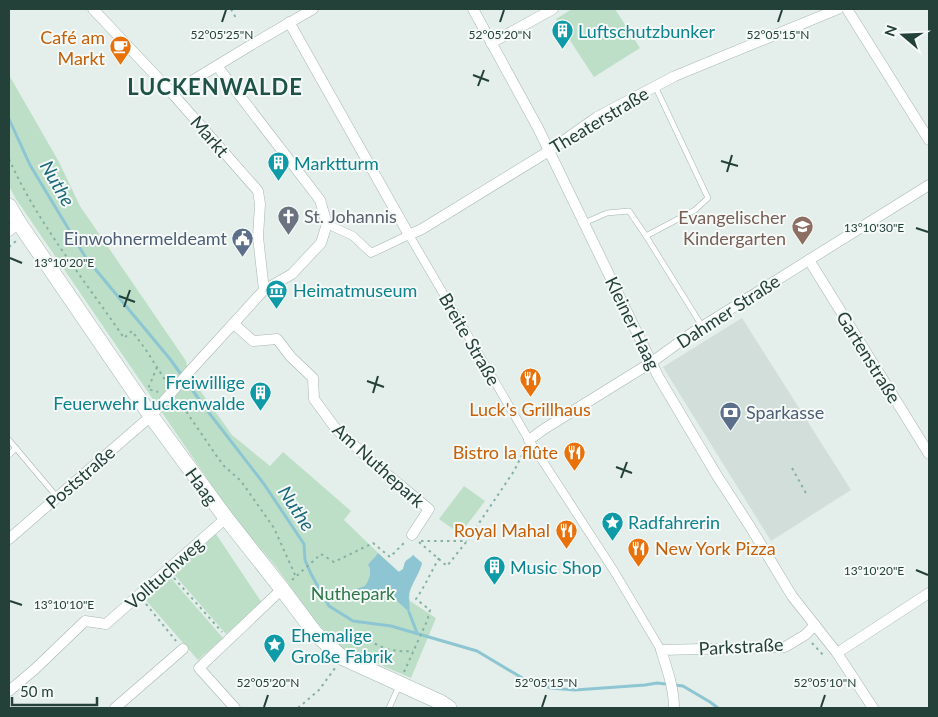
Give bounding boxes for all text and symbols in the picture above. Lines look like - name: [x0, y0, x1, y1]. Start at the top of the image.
- north arrow: [878, 10, 928, 60]
- building icon: Luftschutzbunker: [550, 19, 574, 50]
- place label: Luftschutzbunker: [578, 20, 715, 42]
- text: N: [880, 23, 900, 38]
- place label: Café am Markt: [40, 26, 106, 69]
- text: 52°05'25"N: [191, 27, 253, 42]
- text: 52°05'20"N: [469, 27, 531, 42]
- text: 52°05'15"N: [747, 27, 809, 42]
- cafe icon: Café am Markt: [109, 35, 133, 66]
- district label: LUCKENWALDE: [127, 73, 303, 100]
- street label: Theaterstraße: [546, 82, 652, 158]
- street label: Markt: [186, 111, 234, 162]
- building icon: Marktturm: [266, 151, 290, 182]
- place label: Marktturm: [294, 152, 379, 174]
- water label: Nuthe: [36, 156, 80, 210]
- church icon: St. Johannis: [276, 204, 300, 235]
- place label: St. Johannis: [304, 205, 397, 227]
- place label: Evangelischer Kindergarten: [678, 206, 786, 249]
- school or university icon: Evangelischer Kindergarten: [790, 215, 814, 246]
- text: 13°10'30"E: [844, 220, 904, 235]
- public building icon: Einwohnermeldeamt: [231, 226, 255, 257]
- place label: Einwohnermeldeamt: [64, 227, 228, 249]
- text: 13°10'20"E: [34, 255, 94, 270]
- street label: Dahmer Straße: [672, 269, 784, 353]
- street label: Kleiner Haag: [601, 273, 665, 373]
- museum icon: Heimatmuseum: [265, 278, 289, 309]
- place label: Heimatmuseum: [293, 279, 417, 301]
- street label: Breite Straße: [435, 289, 505, 389]
- street label: Gartenstraße: [832, 307, 906, 407]
- restaurant icon: Luck's Grillhaus: [518, 367, 542, 398]
- place label: Freiwillige Feuerwehr Luckenwalde: [53, 371, 245, 414]
- building icon: Freiwillige Feuerwehr Luckenwalde: [249, 380, 273, 411]
- place label: Luck's Grillhaus: [469, 398, 591, 420]
- bank icon: Sparkasse: [718, 400, 742, 431]
- place label: Sparkasse: [746, 401, 824, 423]
- street label: Am Nuthepark: [329, 418, 430, 513]
- restaurant icon: Bistro la flûte: [562, 440, 586, 471]
- street label: Poststraße: [41, 441, 119, 513]
- place label: Bistro la flûte: [453, 441, 558, 463]
- street label: Haag: [181, 463, 223, 509]
- water label: Nuthe: [274, 481, 320, 535]
- place icon: Radfahrerin: [600, 510, 624, 541]
- place label: Radfahrerin: [628, 511, 720, 533]
- restaurant icon: Royal Mahal: [554, 518, 578, 549]
- place label: Royal Mahal: [454, 519, 550, 541]
- street label: Volltuchweg: [120, 532, 208, 614]
- restaurant icon: New York Pizza: [627, 536, 651, 567]
- place label: New York Pizza: [655, 537, 776, 559]
- building icon: Music Shop: [482, 555, 506, 586]
- place label: Music Shop: [510, 556, 602, 578]
- text: 13°10'20"E: [844, 563, 904, 578]
- park label: Nuthepark: [311, 582, 396, 604]
- text: 13°10'10"E: [34, 597, 94, 612]
- place label: Ehemalige Große Fabrik: [291, 624, 394, 667]
- place icon: Ehemalige Große Fabrik: [263, 633, 287, 664]
- street label: Parkstraße: [698, 633, 784, 659]
- scale bar: [12, 674, 98, 706]
- text: 52°05'20"N: [237, 675, 299, 690]
- text: 52°05'15"N: [515, 675, 577, 690]
- text: 52°05'10"N: [794, 675, 856, 690]
- text: 50 m: [20, 682, 54, 700]

